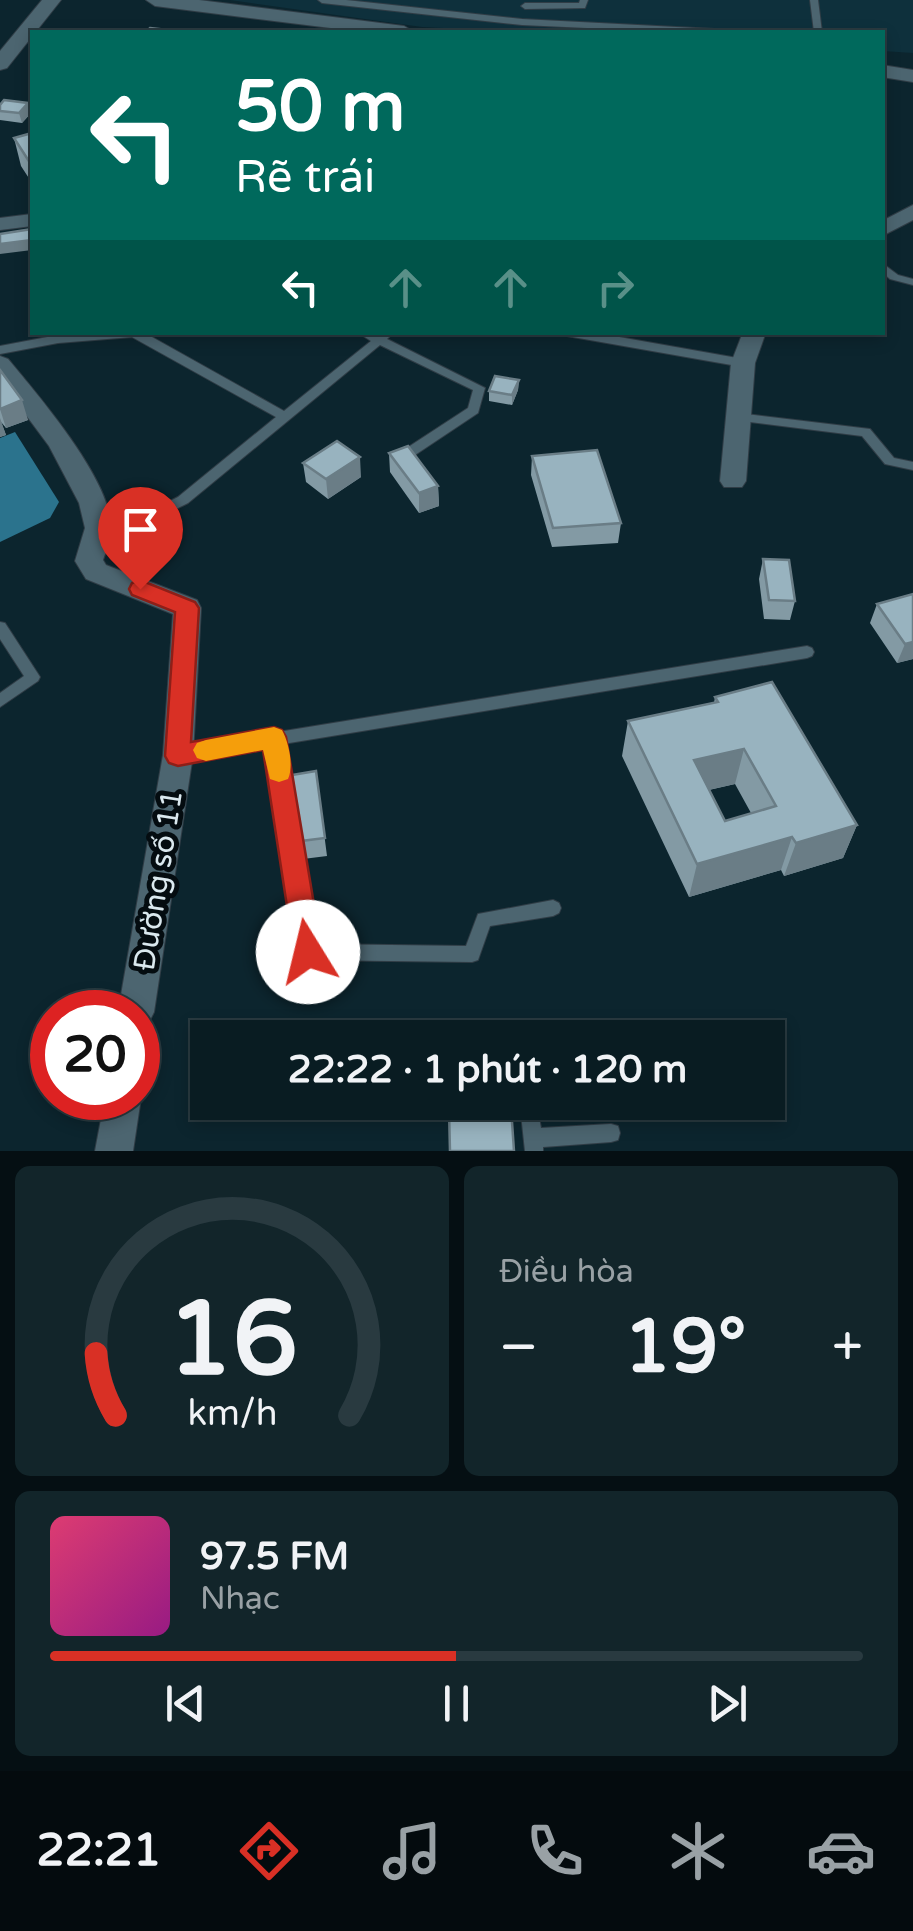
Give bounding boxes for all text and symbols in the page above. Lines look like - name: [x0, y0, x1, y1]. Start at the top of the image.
- text: 50 m: [235, 66, 405, 150]
- icon: left: [70, 70, 200, 200]
- text: Rẽ trái: [235, 151, 375, 205]
- icon: left: [273, 260, 328, 315]
- icon: ahead: [378, 260, 433, 315]
- icon: ahead: [483, 260, 538, 315]
- icon: right: [588, 260, 643, 315]
- pin: [98, 487, 183, 590]
- icon: arrive: [113, 502, 168, 557]
- street label: Đường số 11: [126, 787, 191, 973]
- position arrow: [256, 900, 360, 1004]
- speed limit sign: 20: [30, 990, 160, 1120]
- text: 22:22 · 1 phút · 120 m: [288, 1047, 687, 1093]
- text: Điều hòa: [499, 1253, 634, 1291]
- text: 16: [167, 1278, 297, 1403]
- text: 19°: [624, 1302, 746, 1392]
- text: −: [499, 1315, 538, 1381]
- text: +: [832, 1315, 863, 1381]
- text: km/h: [187, 1392, 277, 1435]
- text: 97.5 FM: [200, 1534, 349, 1580]
- text: Nhạc: [200, 1580, 280, 1618]
- icon: previous: [158, 1676, 213, 1731]
- icon: pause: [429, 1676, 484, 1731]
- icon: next: [700, 1676, 755, 1731]
- icon: directions: [234, 1816, 304, 1886]
- icon: music: [377, 1816, 447, 1886]
- icon: phone: [520, 1816, 590, 1886]
- icon: climate: [663, 1816, 733, 1886]
- icon: car: [806, 1816, 876, 1886]
- text: 22:21: [37, 1824, 161, 1878]

